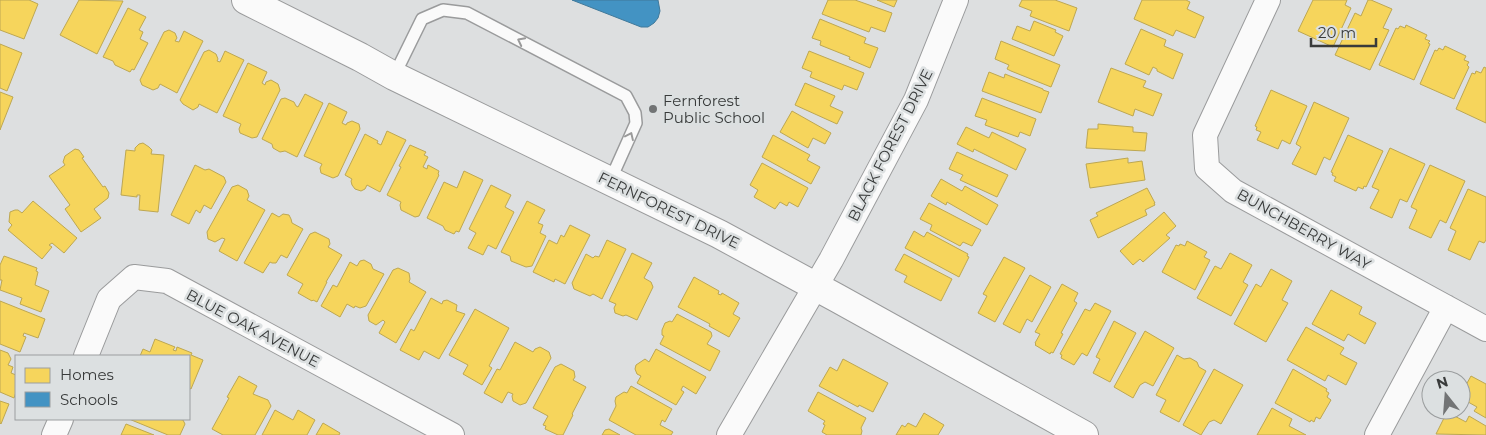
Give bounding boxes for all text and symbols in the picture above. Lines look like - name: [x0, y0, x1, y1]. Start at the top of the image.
- scale bar: [1311, 15, 1376, 47]
- text: 20 m: [1318, 23, 1356, 42]
- one-way arrow: [517, 37, 526, 47]
- street label: BLACK FOREST DRIVE: [843, 66, 937, 224]
- place label: Fernforest Public School: [663, 91, 765, 127]
- marker: Fernforest Public School: [647, 103, 659, 115]
- one-way arrow: [623, 132, 634, 141]
- street label: FERNFOREST DRIVE: [595, 168, 743, 252]
- street label: BUNCHBERRY WAY: [1234, 184, 1375, 274]
- street label: BLUE OAK AVENUE: [183, 285, 323, 371]
- legend: [15, 355, 190, 420]
- text: Homes: [60, 365, 114, 384]
- north arrow: [1421, 370, 1471, 420]
- text: N: [1434, 372, 1450, 393]
- text: Schools: [60, 390, 118, 409]

